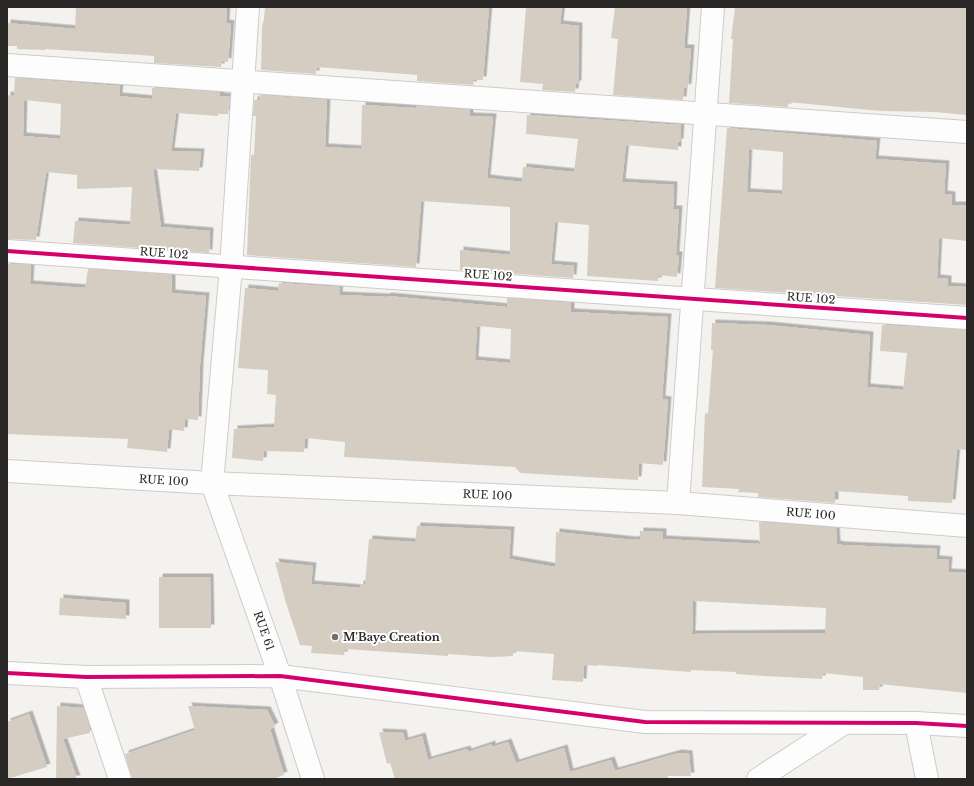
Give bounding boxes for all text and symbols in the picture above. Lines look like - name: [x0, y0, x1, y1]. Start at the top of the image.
- street label: RUE 102: [139, 244, 189, 262]
- street label: RUE 102: [463, 266, 513, 284]
- street label: RUE 102: [786, 289, 836, 307]
- street label: RUE 100: [139, 472, 189, 489]
- street label: RUE 100: [462, 487, 513, 503]
- street label: RUE 100: [785, 505, 836, 523]
- street label: RUE 61: [251, 609, 278, 652]
- place label: M'Baye Creation: [343, 630, 440, 644]
- marker: M'Baye Creation: [330, 632, 340, 642]

